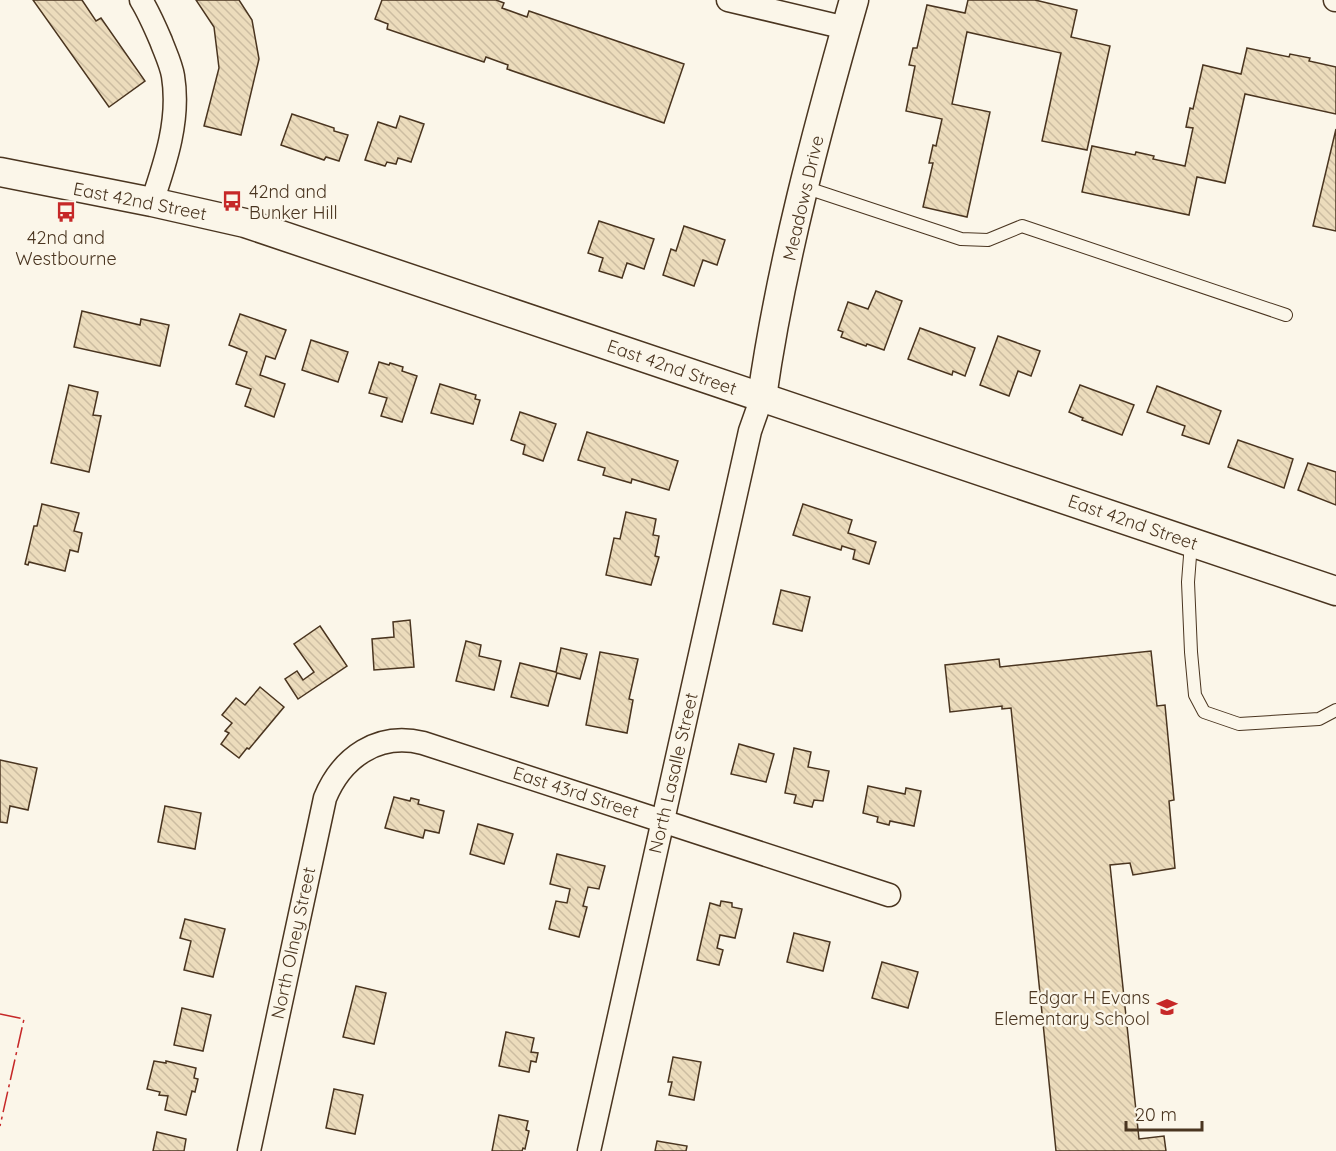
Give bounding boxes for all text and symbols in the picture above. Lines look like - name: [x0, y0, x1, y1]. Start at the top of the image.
- street label: Meadows Drive: [777, 133, 829, 263]
- street label: East 42nd Street: [71, 177, 209, 225]
- place label: 42nd and Bunker Hill: [249, 180, 338, 224]
- bus stop icon: 42nd and Bunker Hill: [220, 189, 244, 213]
- bus stop icon: 42nd and Westbourne: [54, 200, 78, 224]
- place label: 42nd and Westbourne: [15, 226, 117, 270]
- street label: East 42nd Street: [604, 334, 740, 400]
- street label: East 42nd Street: [1065, 489, 1201, 555]
- street label: North Lasalle Street: [643, 690, 703, 856]
- street label: East 43rd Street: [510, 761, 642, 823]
- street label: North Olney Street: [266, 865, 320, 1021]
- place label: Edgar H Evans Elementary School: [994, 986, 1150, 1030]
- school or university icon: Edgar H Evans Elementary School: [1155, 995, 1179, 1019]
- scale bar: [1126, 1094, 1202, 1132]
- text: 20 m: [1135, 1103, 1177, 1126]

